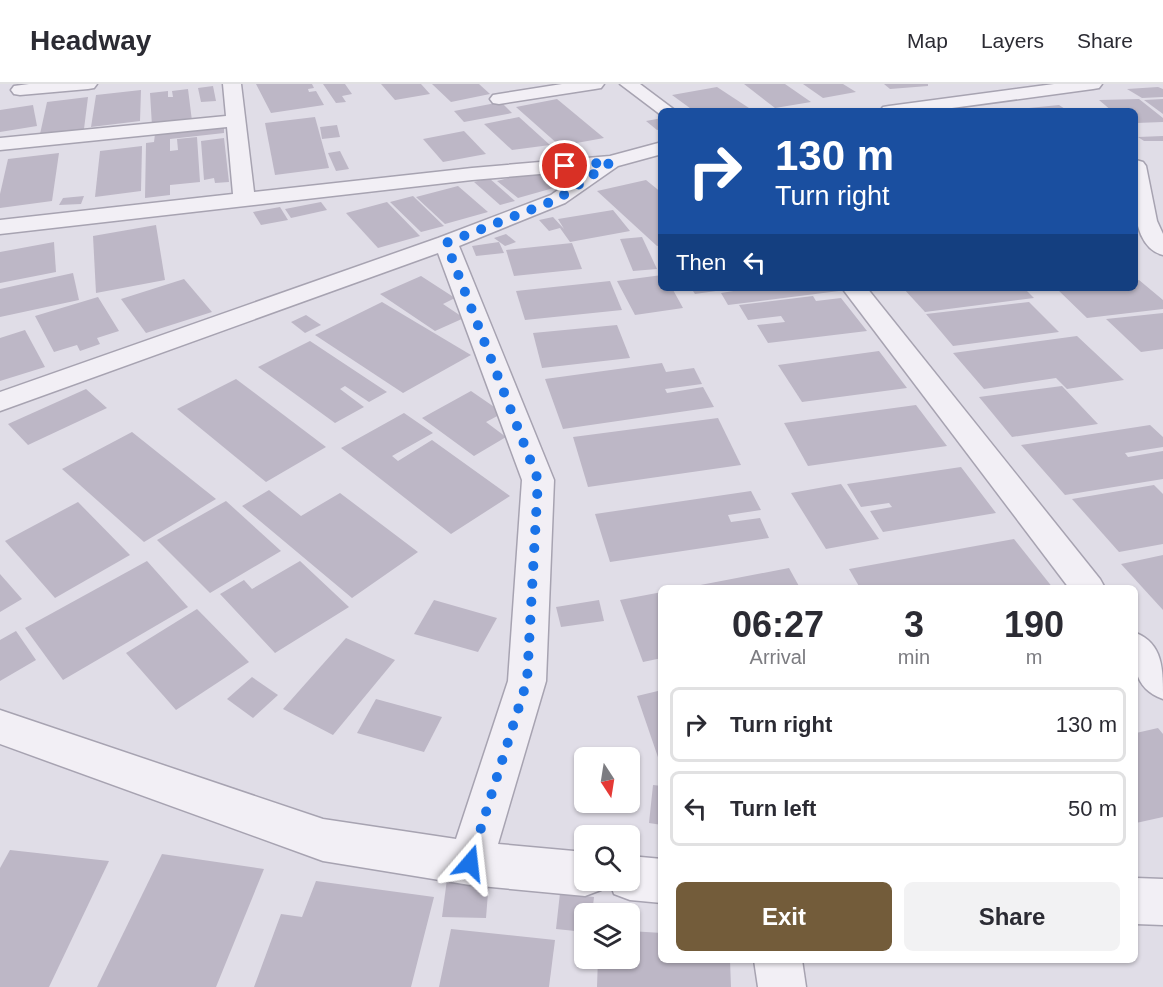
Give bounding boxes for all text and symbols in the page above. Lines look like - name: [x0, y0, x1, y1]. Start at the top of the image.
- text: Headway: [30, 25, 151, 56]
- text: Map: [907, 29, 948, 52]
- text: Layers: [981, 29, 1044, 52]
- text: Share: [1077, 29, 1133, 52]
- icon: right: [676, 132, 754, 210]
- text: 130 m: [775, 132, 894, 179]
- pin: [539, 140, 590, 191]
- icon: arrive: [548, 149, 581, 182]
- text: Turn right: [775, 181, 890, 211]
- icon: left: [738, 246, 771, 279]
- text: Then: [676, 250, 726, 275]
- text: 06:27: [732, 604, 824, 645]
- text: 3: [904, 604, 924, 645]
- text: 190: [1004, 604, 1064, 645]
- text: Arrival: [750, 646, 806, 668]
- text: min: [898, 646, 930, 668]
- text: m: [1026, 646, 1042, 668]
- icon: right: [679, 708, 712, 741]
- text: Turn right: [730, 712, 832, 737]
- text: 130 m: [1056, 712, 1117, 737]
- north arrow: [574, 747, 640, 813]
- map controls: [574, 747, 640, 969]
- icon: left: [679, 792, 712, 825]
- text: Turn left: [730, 796, 816, 821]
- text: 50 m: [1068, 796, 1117, 821]
- button: search: [574, 825, 640, 891]
- position arrow: [438, 831, 502, 895]
- button: Exit: [676, 882, 892, 951]
- button: Share: [904, 882, 1120, 951]
- button: layers: [574, 903, 640, 969]

